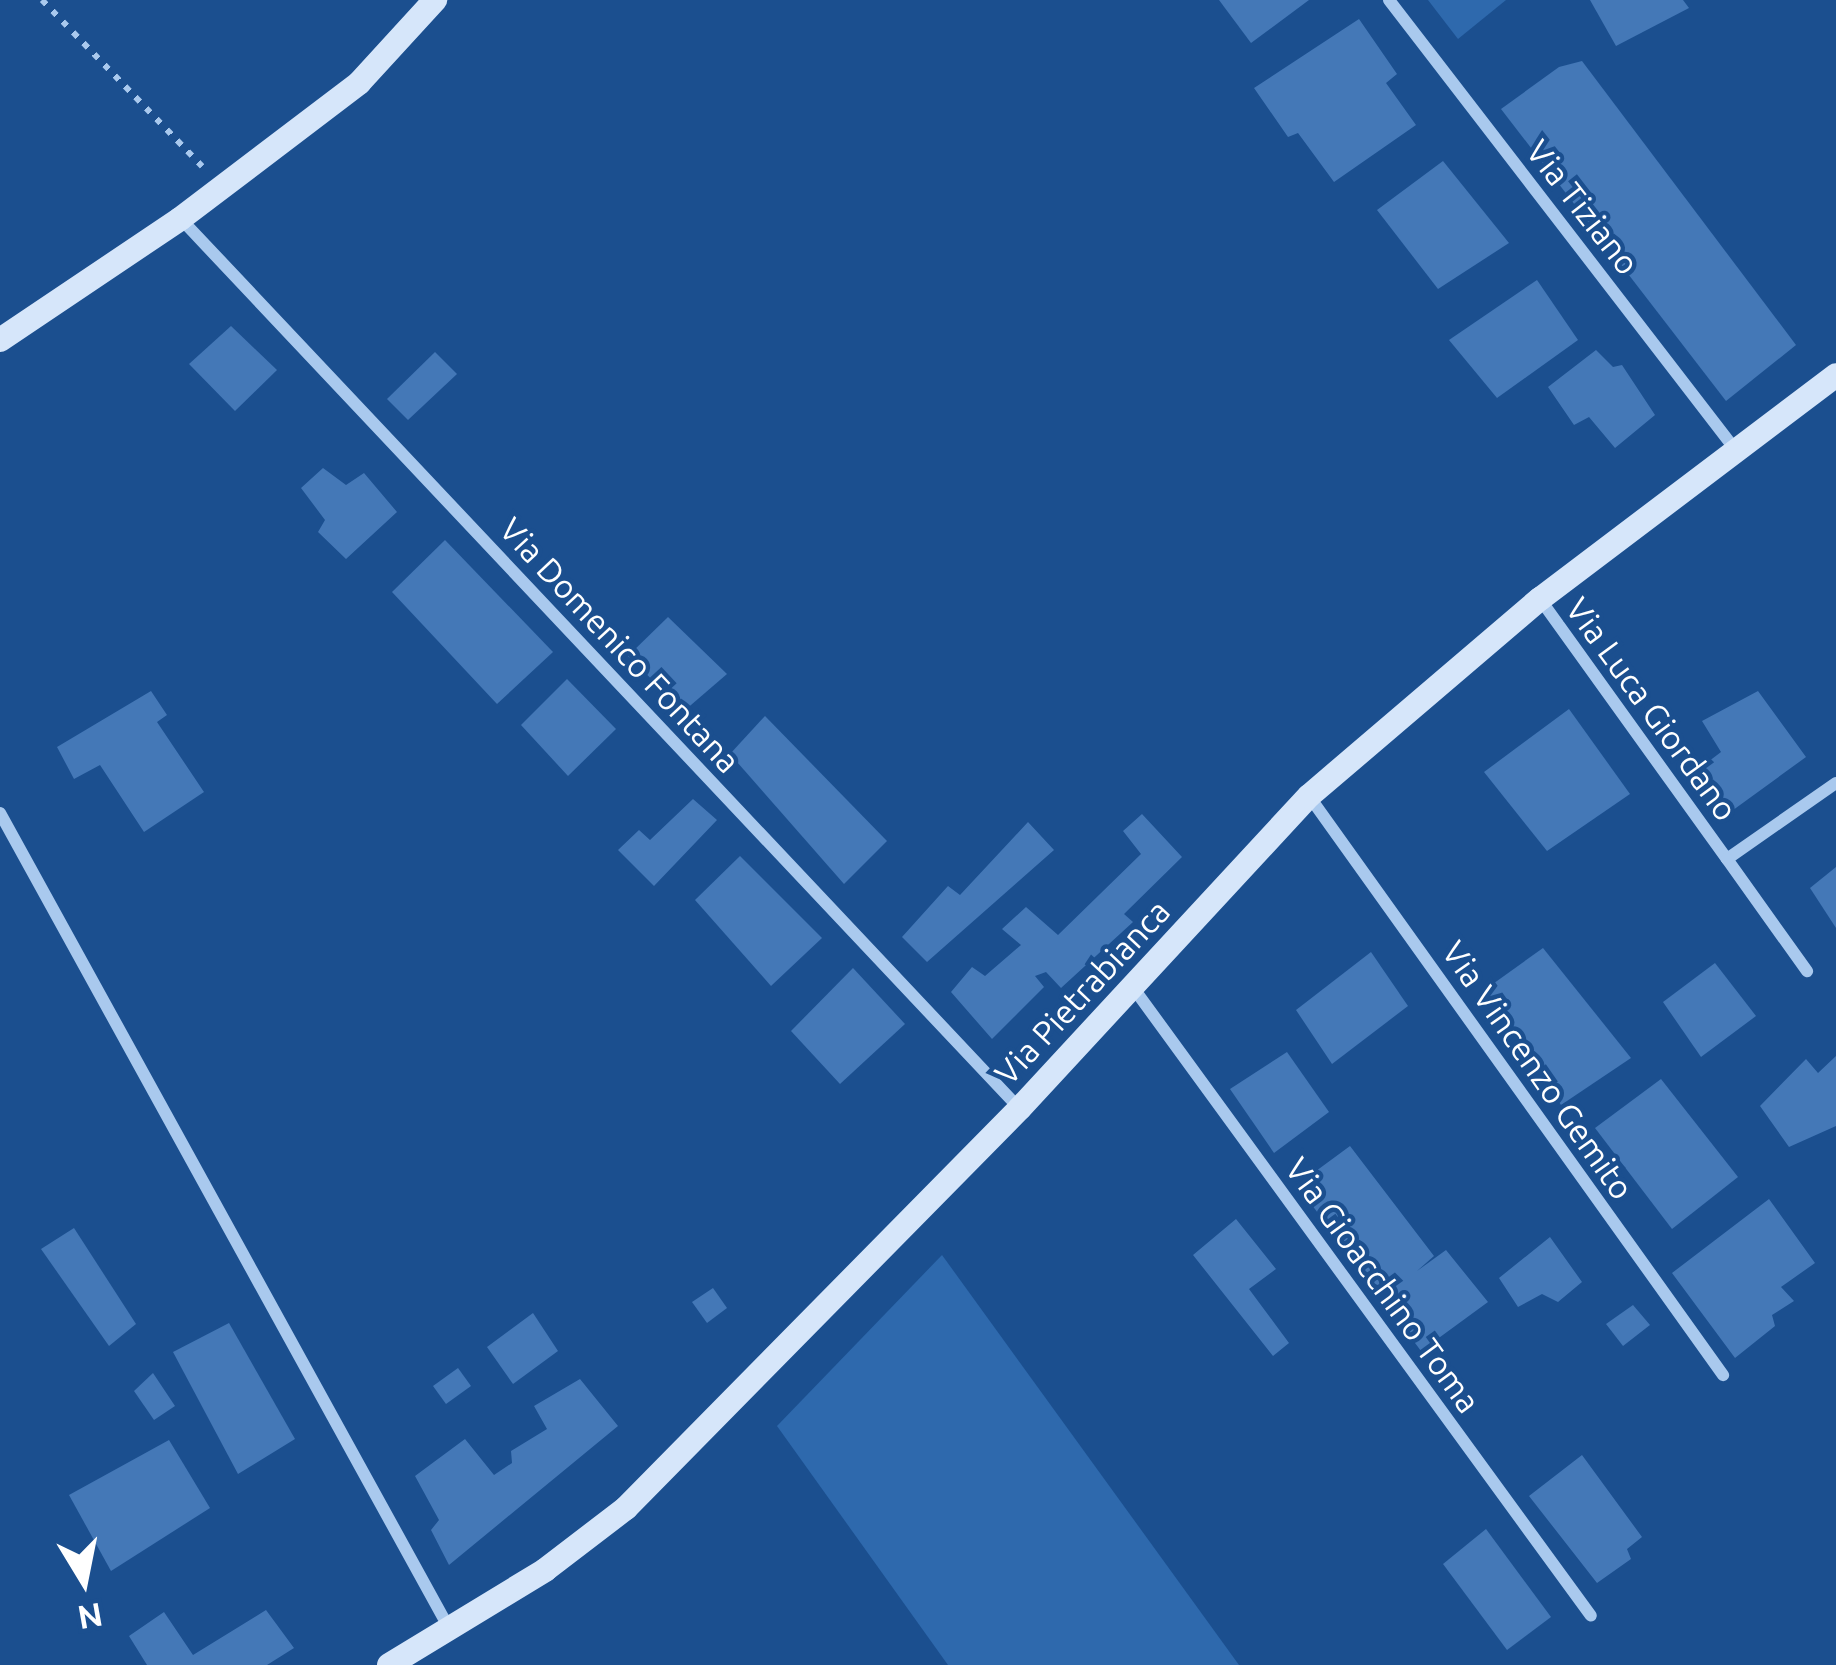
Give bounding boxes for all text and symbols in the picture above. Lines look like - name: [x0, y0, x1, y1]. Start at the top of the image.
- street label: Via Tiziano: [1518, 132, 1648, 282]
- street label: Via Domenico Fontana: [492, 509, 748, 781]
- street label: Via Luca Giordano: [1558, 590, 1746, 828]
- street label: Via Pietrabianca: [986, 891, 1178, 1093]
- street label: Via Vincenzo Gemito: [1434, 933, 1642, 1207]
- street label: Via Gioacchino Toma: [1277, 1150, 1489, 1420]
- north arrow: [24, 1521, 144, 1641]
- text: N: [75, 1597, 106, 1637]

